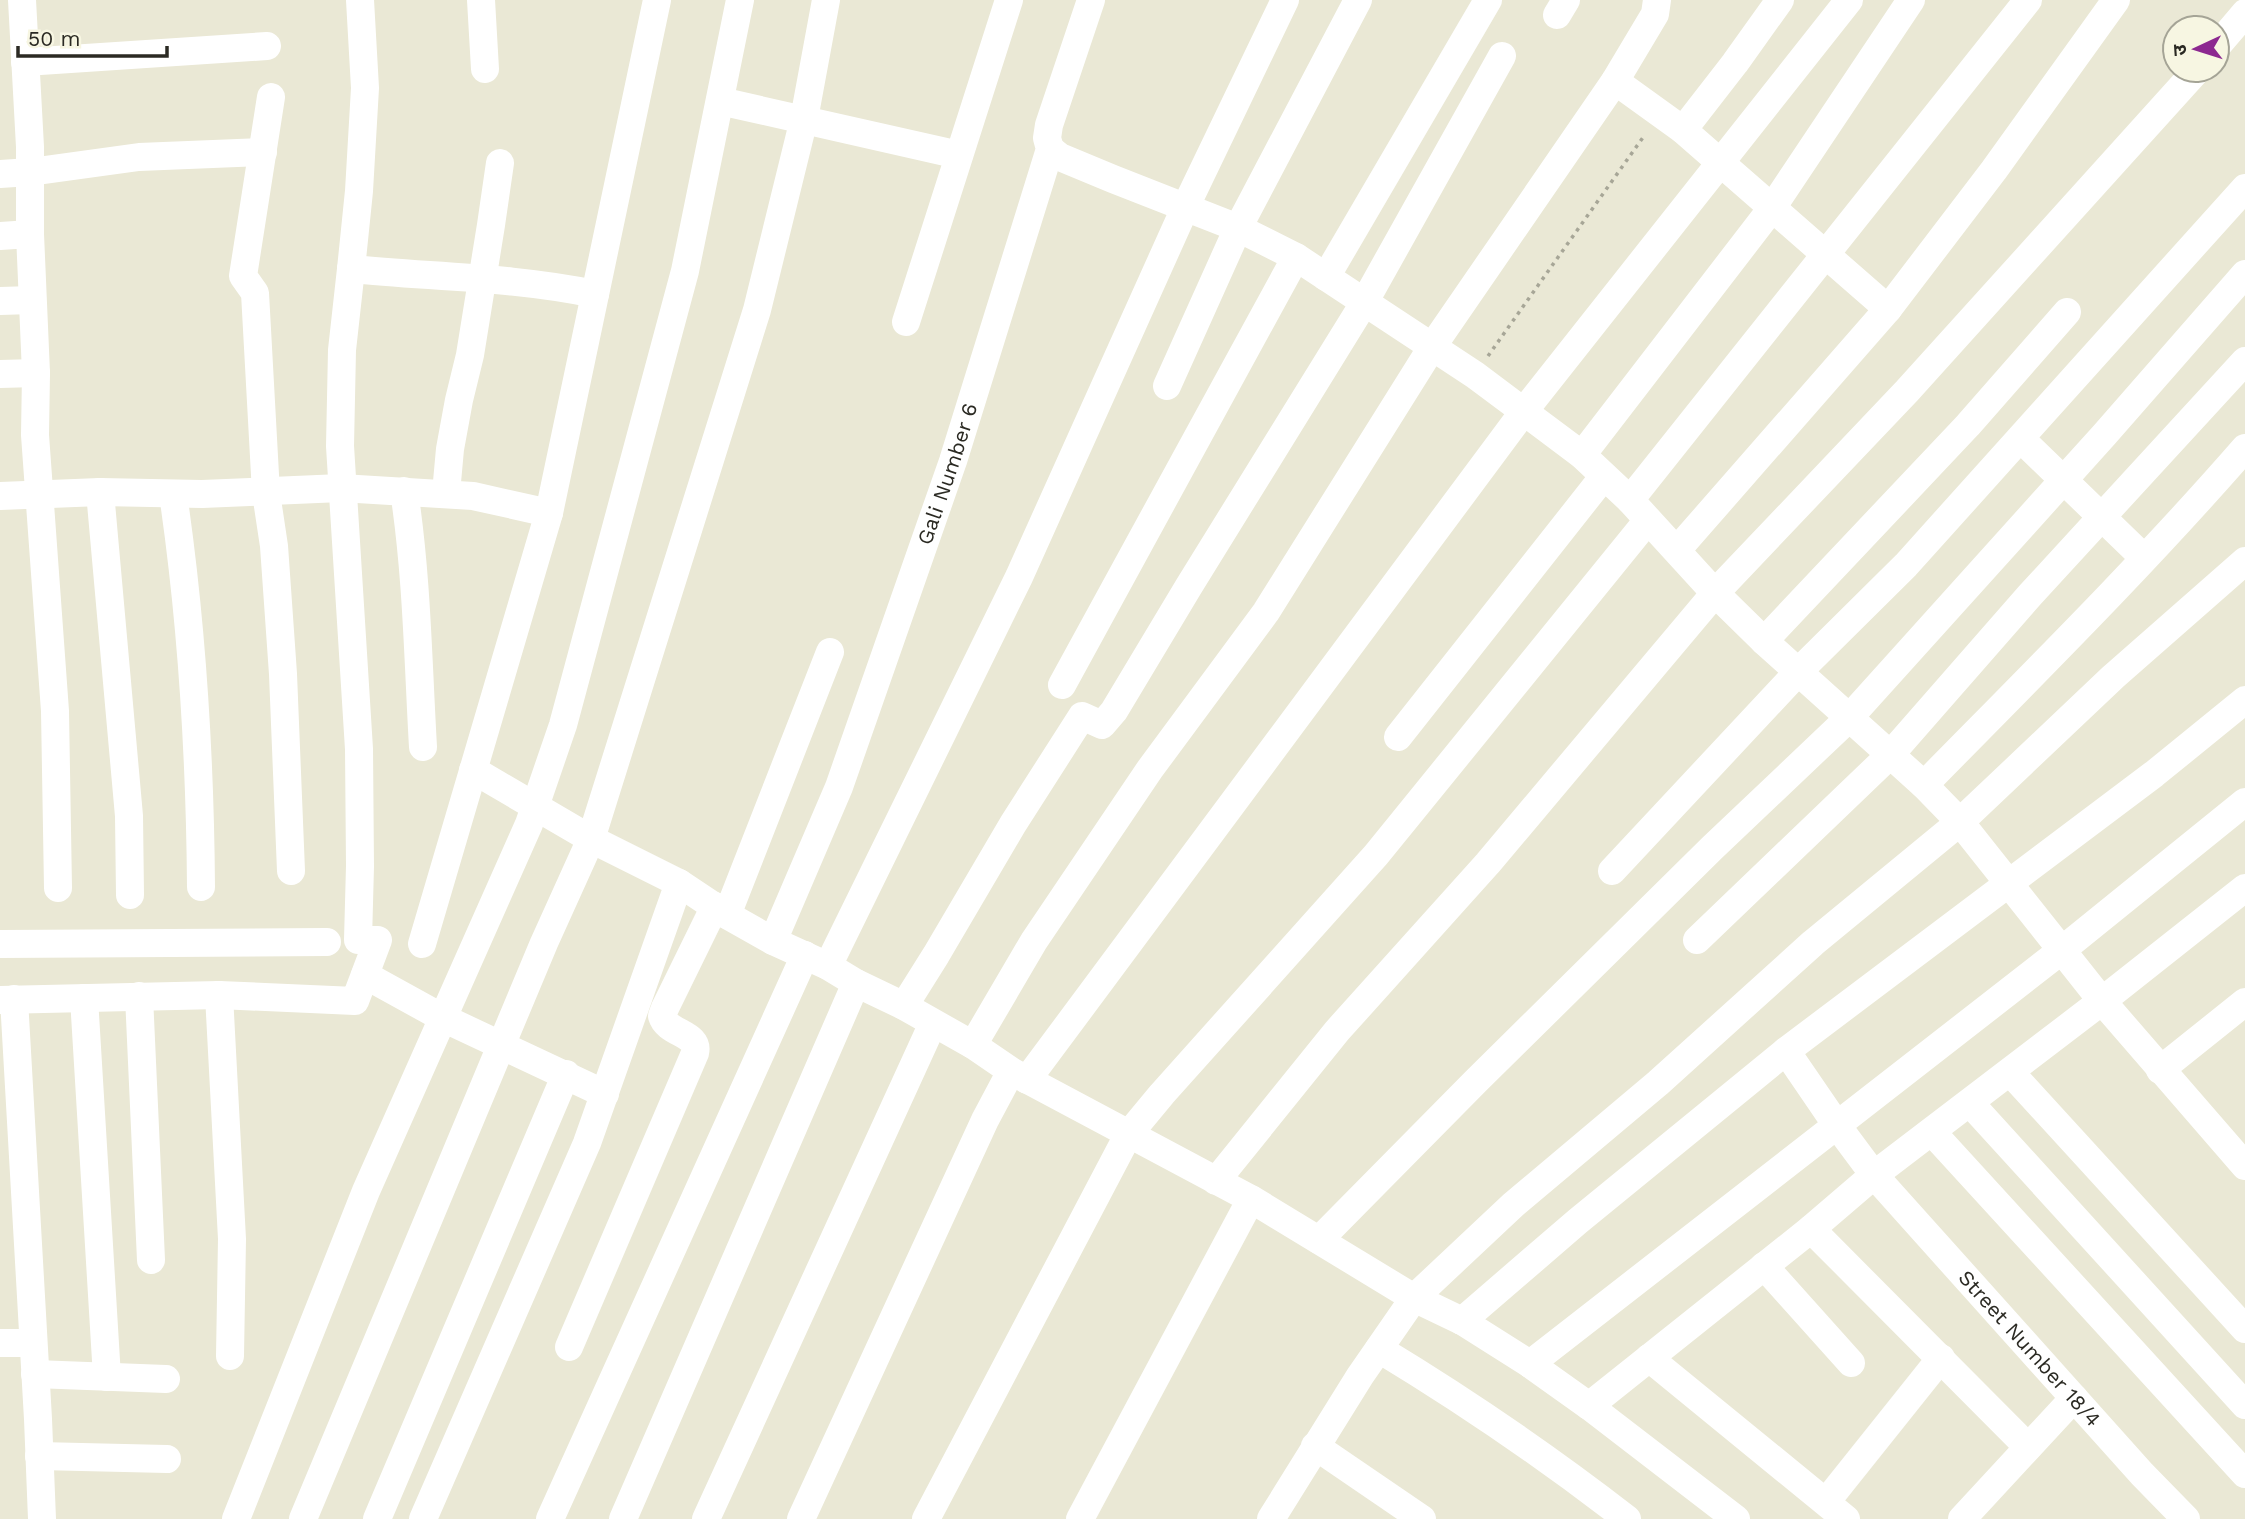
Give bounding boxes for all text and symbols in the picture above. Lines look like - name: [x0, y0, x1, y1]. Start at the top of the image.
- scale bar: [18, 14, 166, 58]
- north arrow: [2161, 14, 2231, 84]
- text: 50 m: [28, 26, 80, 51]
- text: उ: [2168, 43, 2191, 57]
- street label: Gali Number 6: [912, 400, 982, 548]
- street label: Street Number 18/4: [1953, 1265, 2106, 1431]

